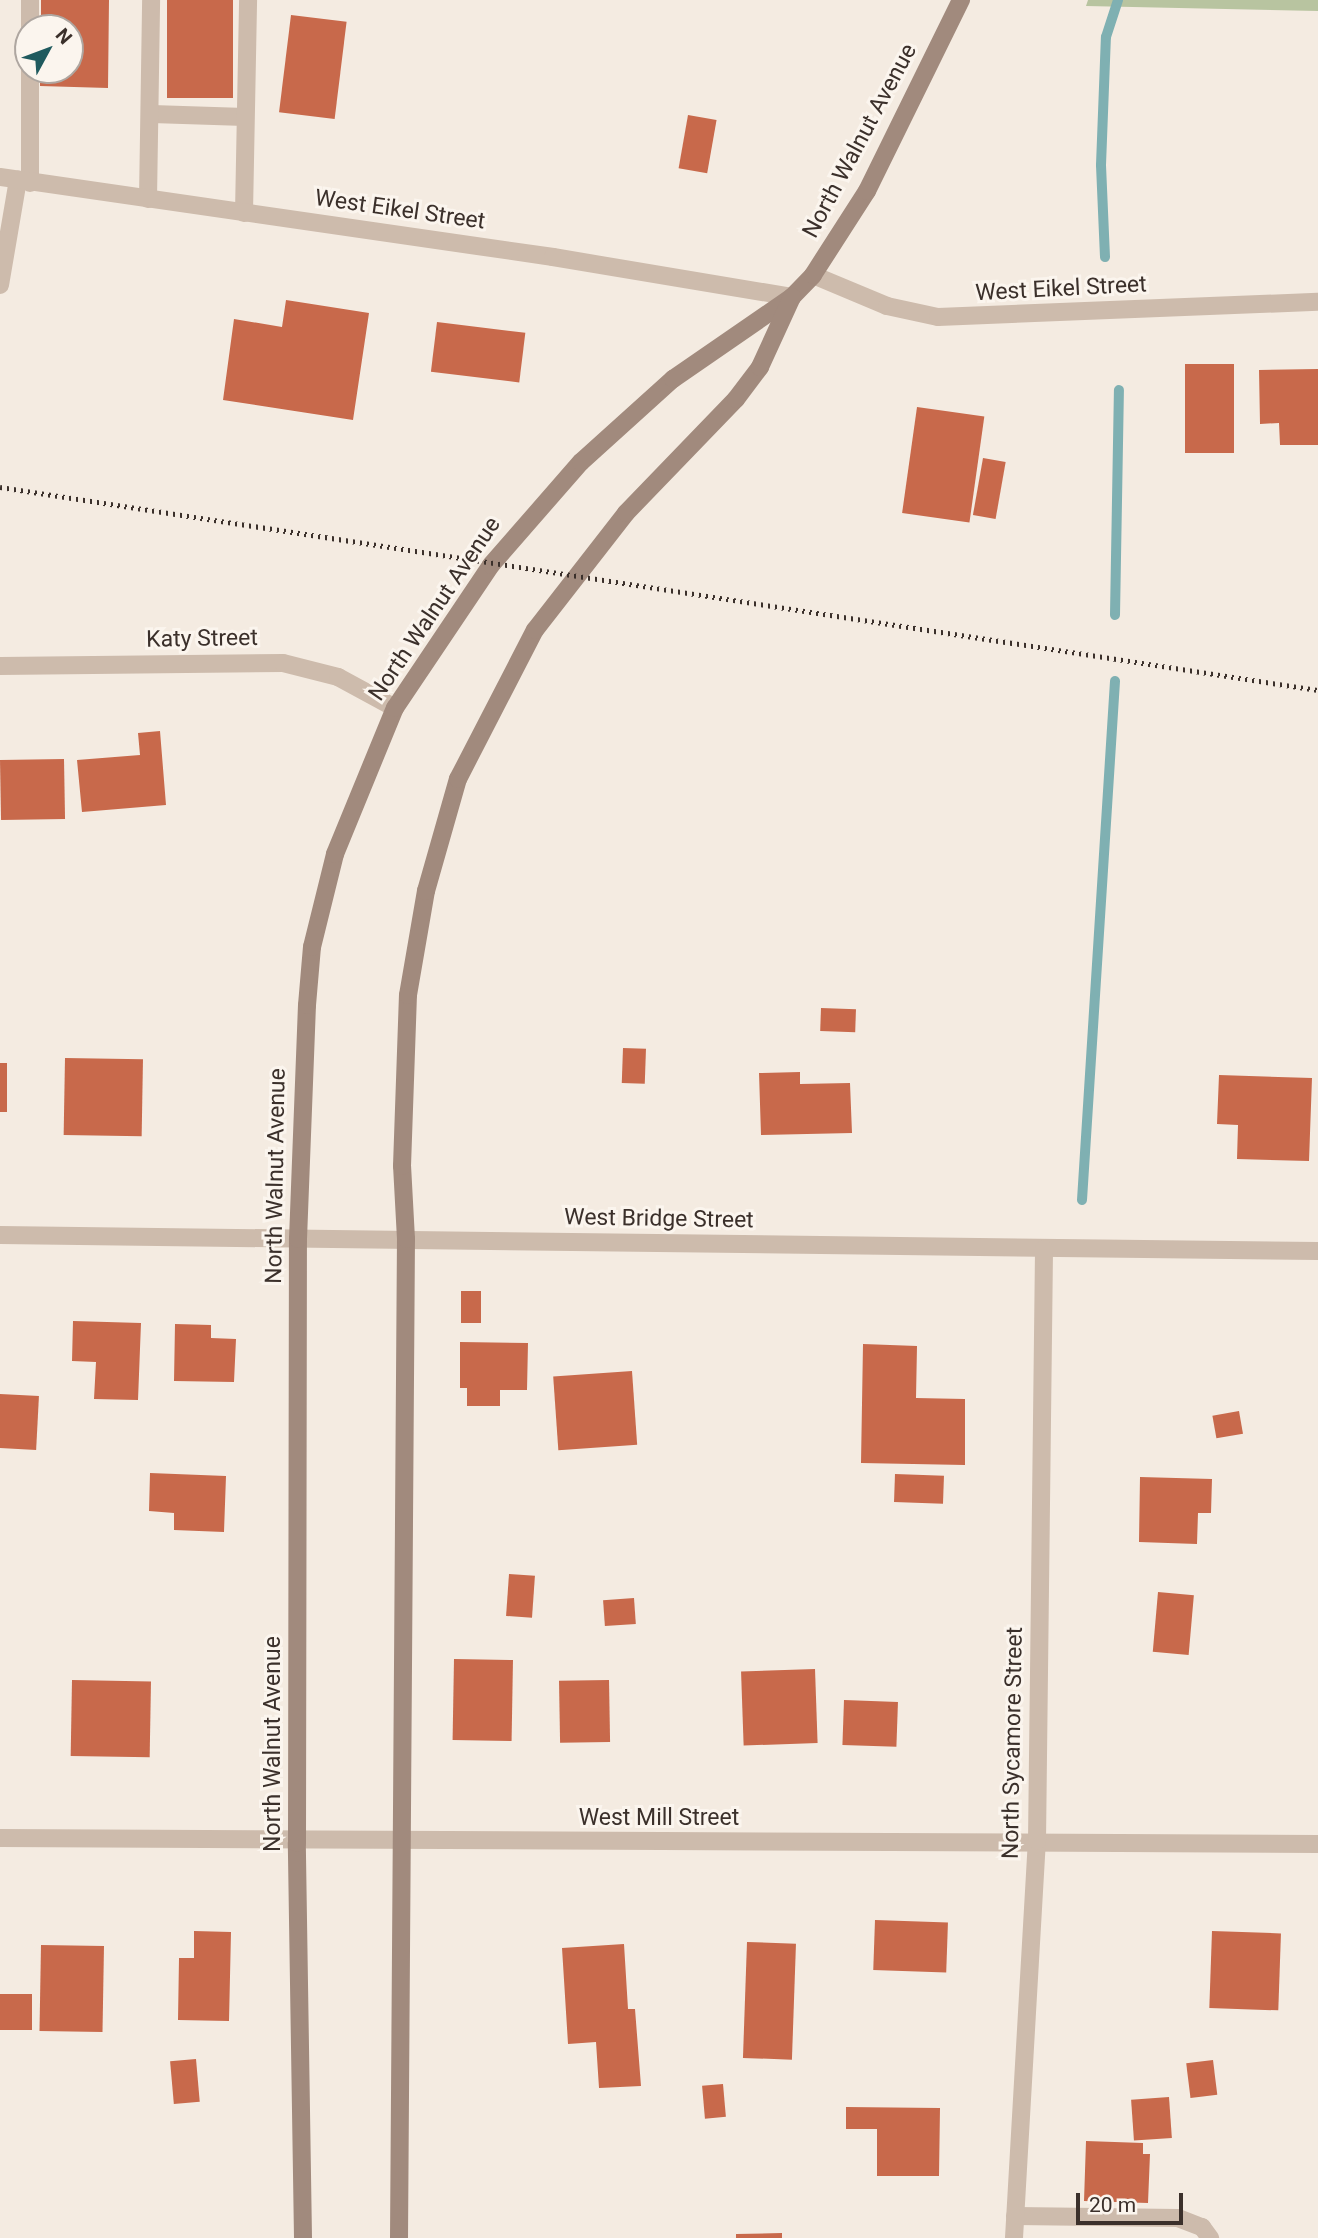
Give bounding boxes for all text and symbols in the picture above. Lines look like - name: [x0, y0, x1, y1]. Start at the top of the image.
- north arrow: [14, 14, 84, 84]
- text: N: [51, 24, 77, 49]
- street label: North Walnut Avenue: [797, 39, 923, 243]
- street label: West Eikel Street: [313, 184, 487, 236]
- street label: West Eikel Street: [975, 271, 1147, 307]
- street label: North Walnut Avenue: [363, 512, 507, 706]
- street label: Katy Street: [146, 624, 258, 654]
- street label: North Walnut Avenue: [260, 1068, 292, 1284]
- street label: West Bridge Street: [564, 1204, 754, 1234]
- street label: North Sycamore Street: [997, 1627, 1029, 1859]
- street label: North Walnut Avenue: [259, 1636, 287, 1852]
- street label: West Mill Street: [579, 1804, 739, 1832]
- scale bar: [1080, 2178, 1187, 2222]
- text: 20 m: [1089, 2193, 1136, 2217]

